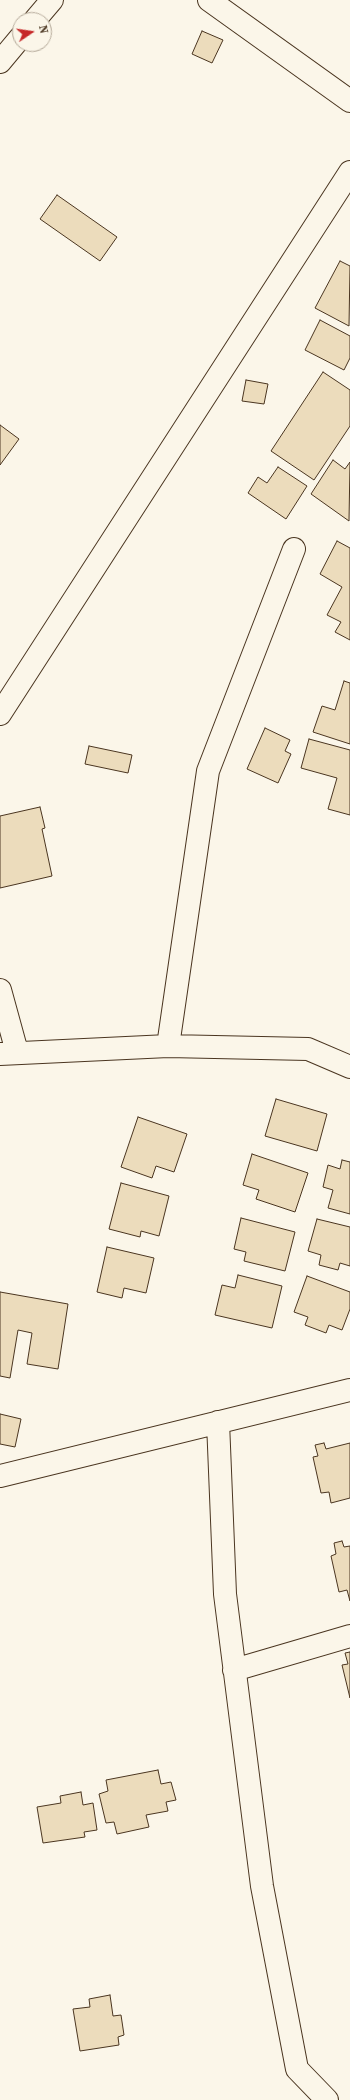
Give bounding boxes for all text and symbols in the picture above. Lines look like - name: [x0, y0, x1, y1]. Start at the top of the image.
- north arrow: [12, 12, 52, 52]
- text: N: [35, 24, 51, 35]

